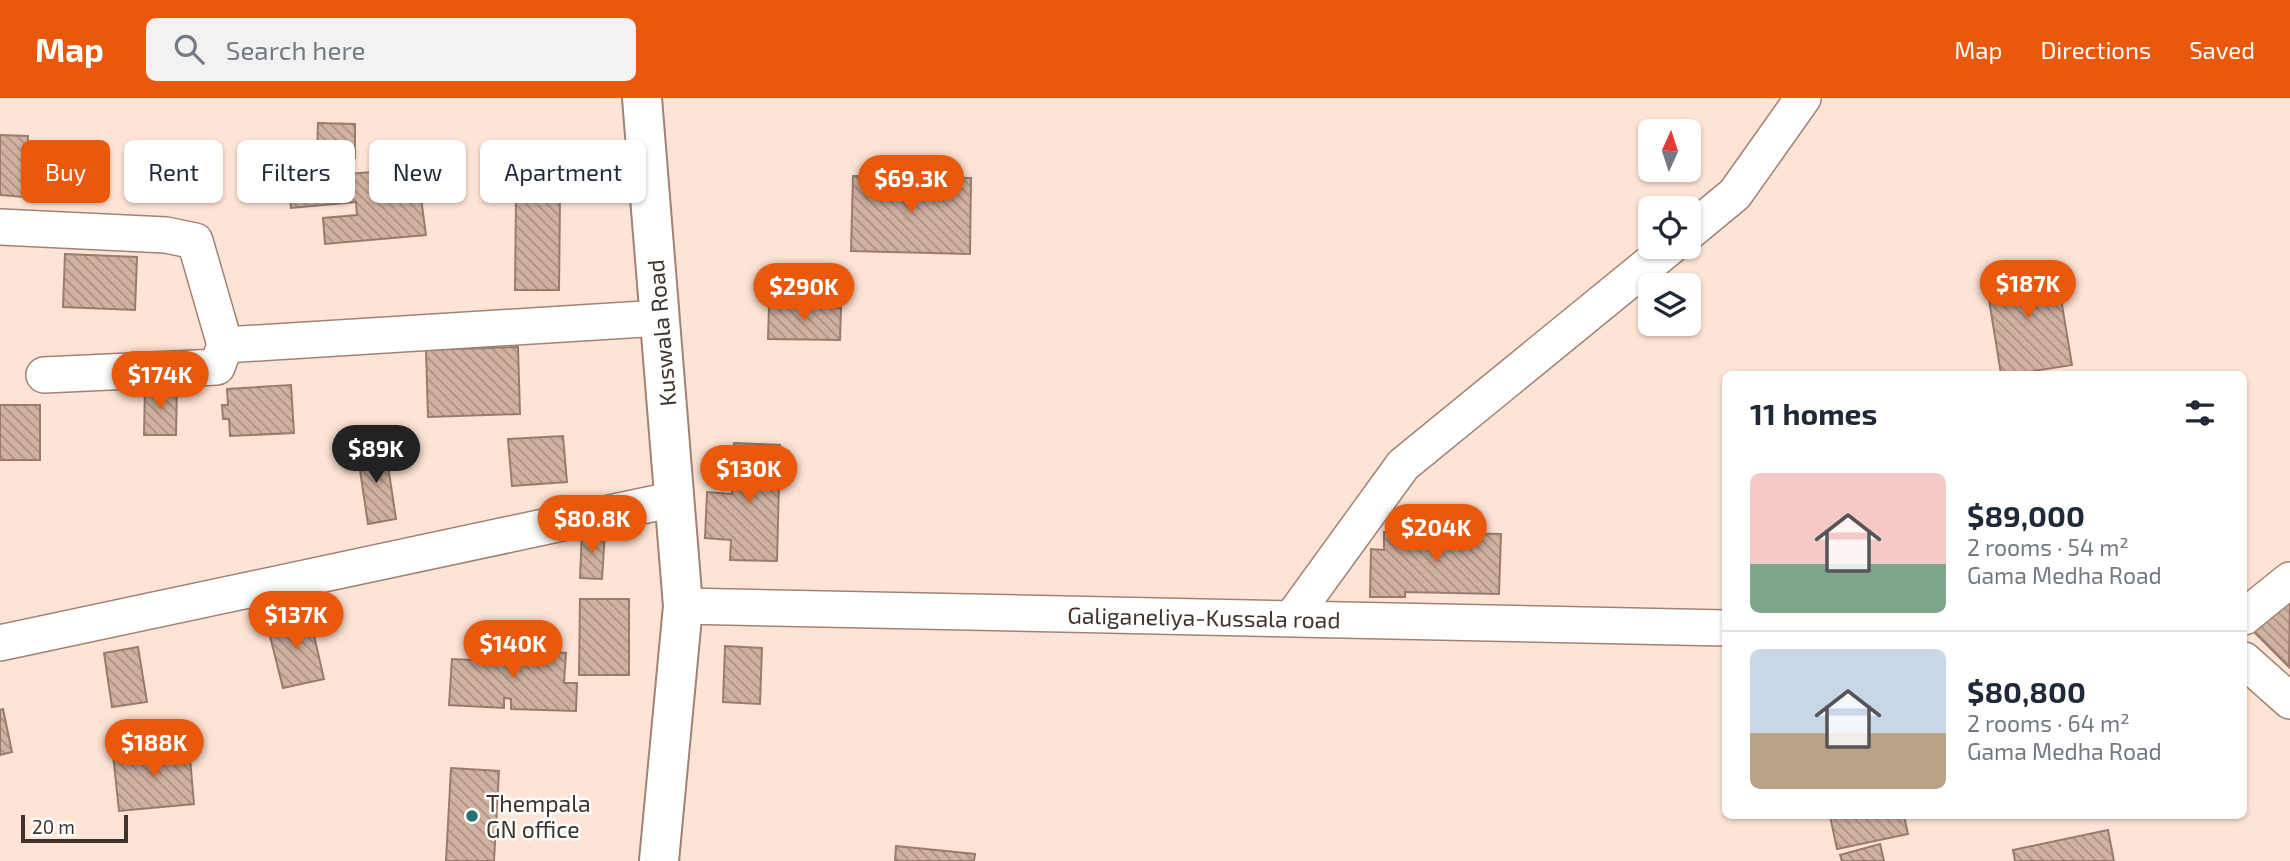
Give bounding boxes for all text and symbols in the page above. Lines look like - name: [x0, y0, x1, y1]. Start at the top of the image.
- search box: [146, 18, 636, 81]
- text: Map: [35, 29, 104, 69]
- icon: search: [170, 30, 208, 68]
- text: Search here: [226, 34, 365, 65]
- text: Map: [1954, 35, 2002, 64]
- text: Directions: [2040, 35, 2151, 64]
- text: Saved: [2189, 35, 2255, 64]
- north arrow: [1638, 119, 1701, 182]
- map controls: [1638, 119, 1701, 336]
- chip: Buy: [21, 140, 110, 203]
- chip: Rent: [124, 140, 223, 203]
- chip: Filters: [237, 140, 355, 203]
- chip: New: [369, 140, 466, 203]
- chip: Apartment: [480, 140, 646, 203]
- pin: $69.3K: [854, 156, 968, 215]
- text: $69.3K: [874, 164, 948, 192]
- button: locate: [1638, 196, 1701, 259]
- street label: Kuswala Road: [641, 258, 681, 408]
- pin: $187K: [1979, 260, 2077, 320]
- pin: $290K: [755, 264, 853, 323]
- text: $187K: [1996, 269, 2060, 297]
- text: $290K: [769, 272, 839, 300]
- button: layers: [1638, 273, 1701, 336]
- pin: $174K: [111, 352, 209, 411]
- text: $174K: [128, 360, 192, 388]
- icon: filters: [2181, 394, 2219, 432]
- text: 11 homes: [1750, 395, 1877, 431]
- pin: $89K: [335, 426, 417, 485]
- text: $89K: [348, 434, 404, 462]
- pin: $130K: [700, 446, 798, 505]
- text: $130K: [716, 454, 782, 482]
- pin: $80.8K: [535, 496, 649, 555]
- text: $89,000: [1967, 497, 2085, 533]
- icon: home: [1806, 501, 1890, 585]
- text: $80.8K: [554, 504, 630, 532]
- pin: $204K: [1387, 504, 1485, 564]
- text: $204K: [1401, 513, 1471, 541]
- text: 2 rooms · 54 m²: [1967, 533, 2129, 561]
- text: Gama Medha Road: [1967, 561, 2162, 589]
- pin: $137K: [247, 592, 345, 651]
- text: $137K: [264, 600, 328, 628]
- street label: Galiganeliya-Kussala road: [1067, 601, 1341, 633]
- pin: $140K: [464, 620, 562, 680]
- text: $140K: [479, 629, 547, 657]
- text: $80,800: [1967, 673, 2086, 709]
- icon: home: [1806, 677, 1890, 761]
- text: 2 rooms · 64 m²: [1967, 709, 2130, 737]
- pin: $188K: [105, 720, 203, 779]
- text: $188K: [121, 728, 187, 756]
- text: Gama Medha Road: [1967, 737, 2162, 765]
- place label: Thempala GN office: [486, 789, 591, 843]
- marker: Thempala GN office: [464, 808, 480, 824]
- scale bar: [21, 812, 128, 844]
- text: 20 m: [32, 815, 75, 838]

